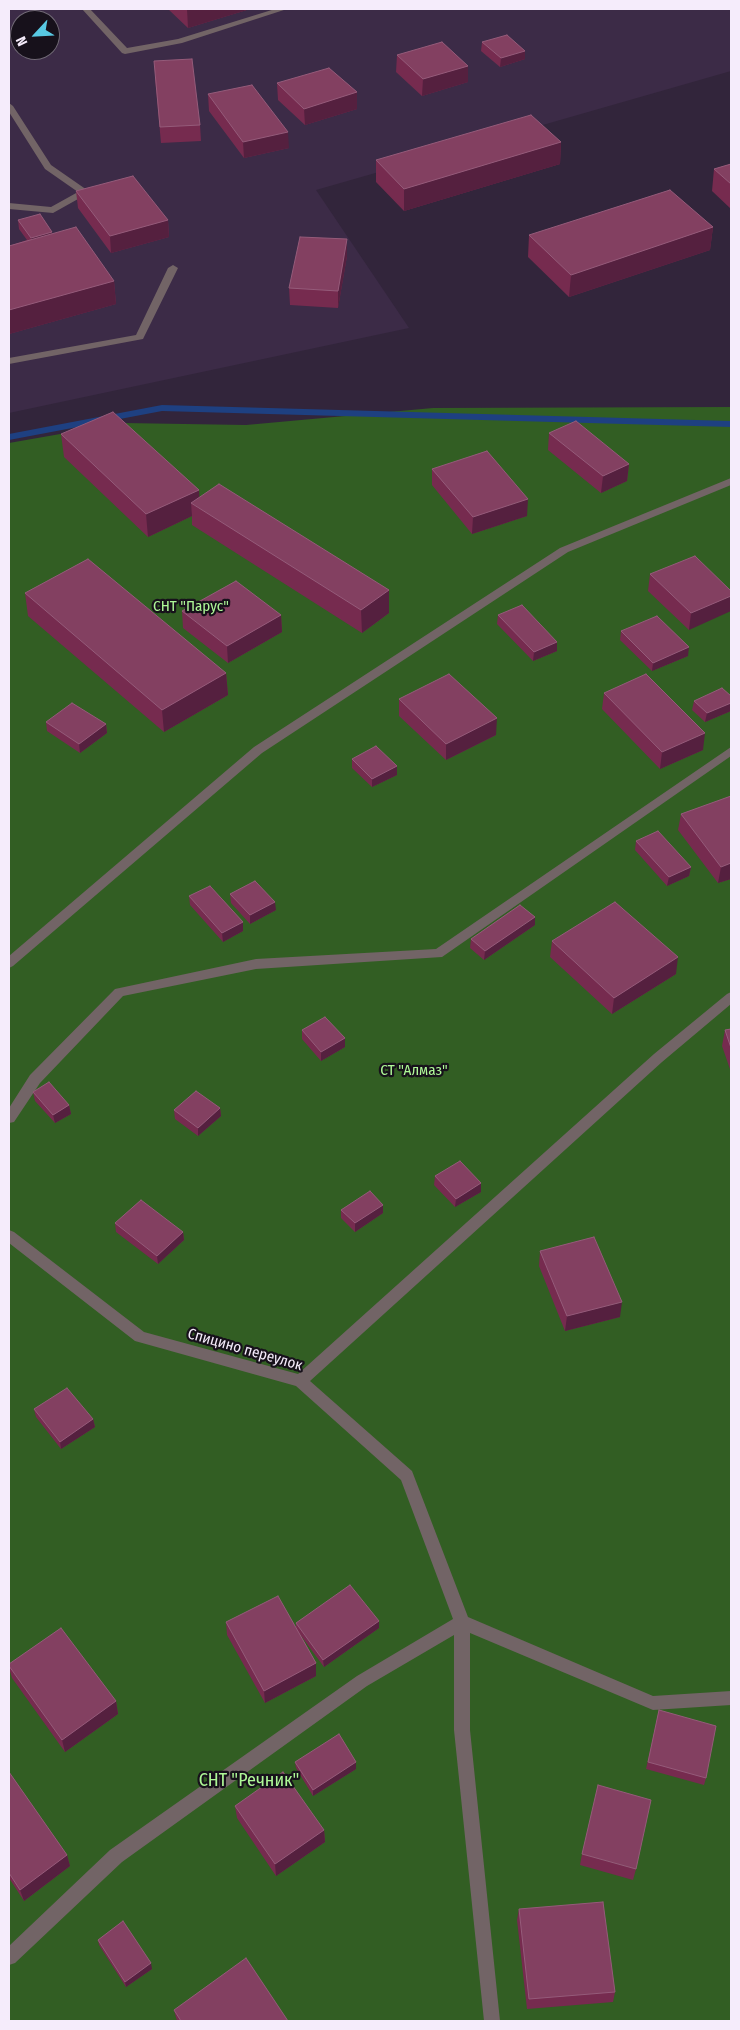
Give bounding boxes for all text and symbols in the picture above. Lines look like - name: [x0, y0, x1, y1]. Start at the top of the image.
- north arrow: [10, 10, 60, 60]
- text: N: [12, 34, 31, 49]
- park label: СНТ "Парус": [153, 598, 229, 616]
- park label: СТ "Алмаз": [380, 1062, 448, 1080]
- street label: Спицино переулок: [185, 1325, 305, 1375]
- park label: СНТ "Речник": [199, 1770, 299, 1792]

